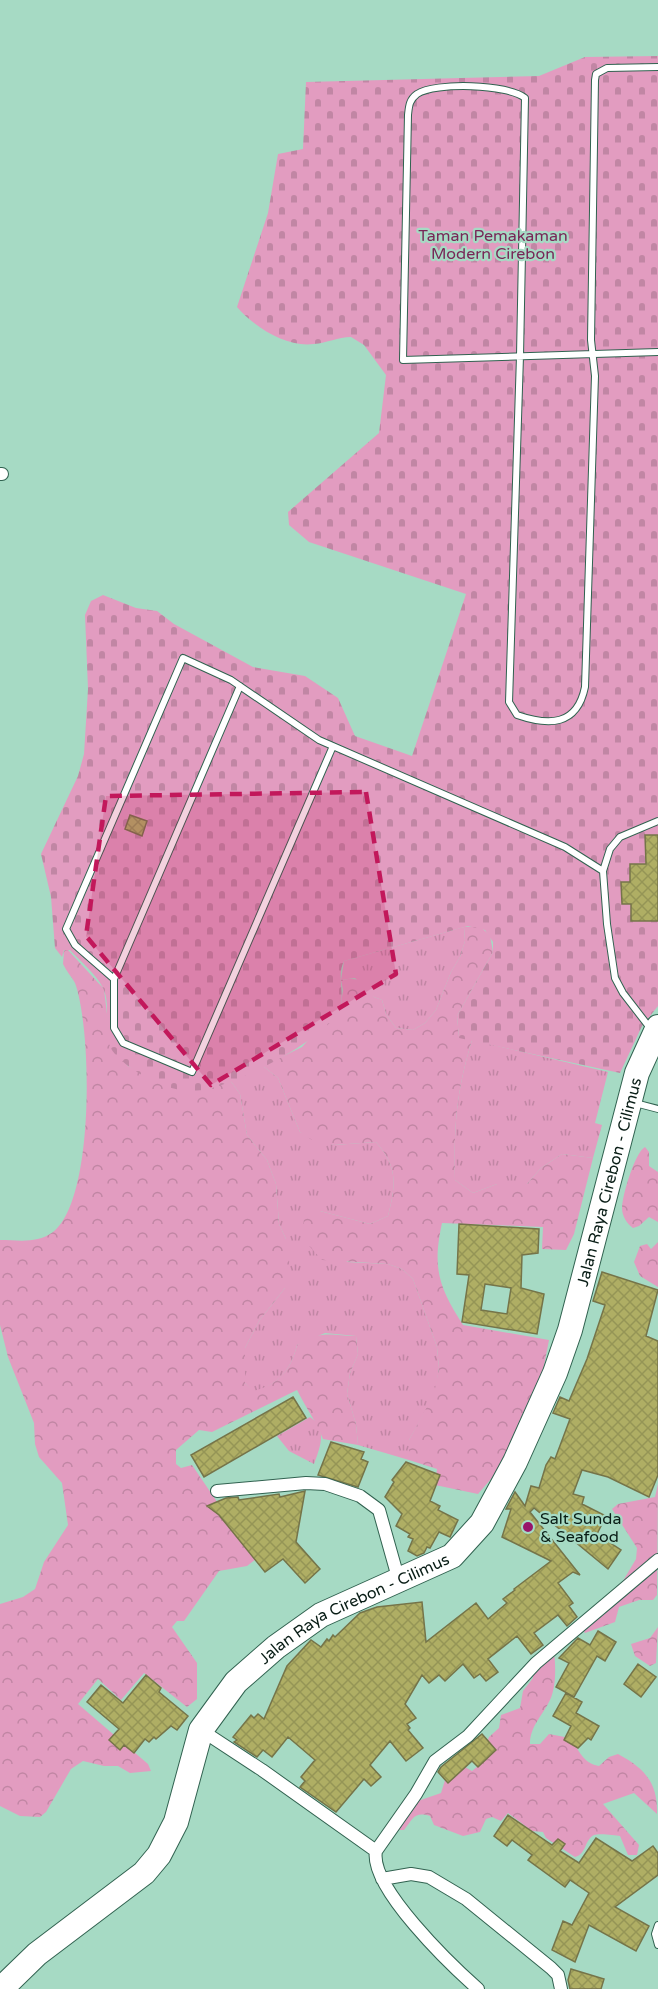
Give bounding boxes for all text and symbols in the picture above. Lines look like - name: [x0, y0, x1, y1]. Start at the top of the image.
- park label: Taman Pemakaman Modern Cirebon: [418, 226, 568, 264]
- street label: Jalan Raya Cirebon - Cilimus: [573, 1075, 646, 1289]
- place label: Salt Sunda & Seafood: [540, 1509, 621, 1547]
- marker: Salt Sunda & Seafood: [521, 1520, 535, 1534]
- street label: Jalan Raya Cirebon - Cilimus: [255, 1550, 453, 1669]

